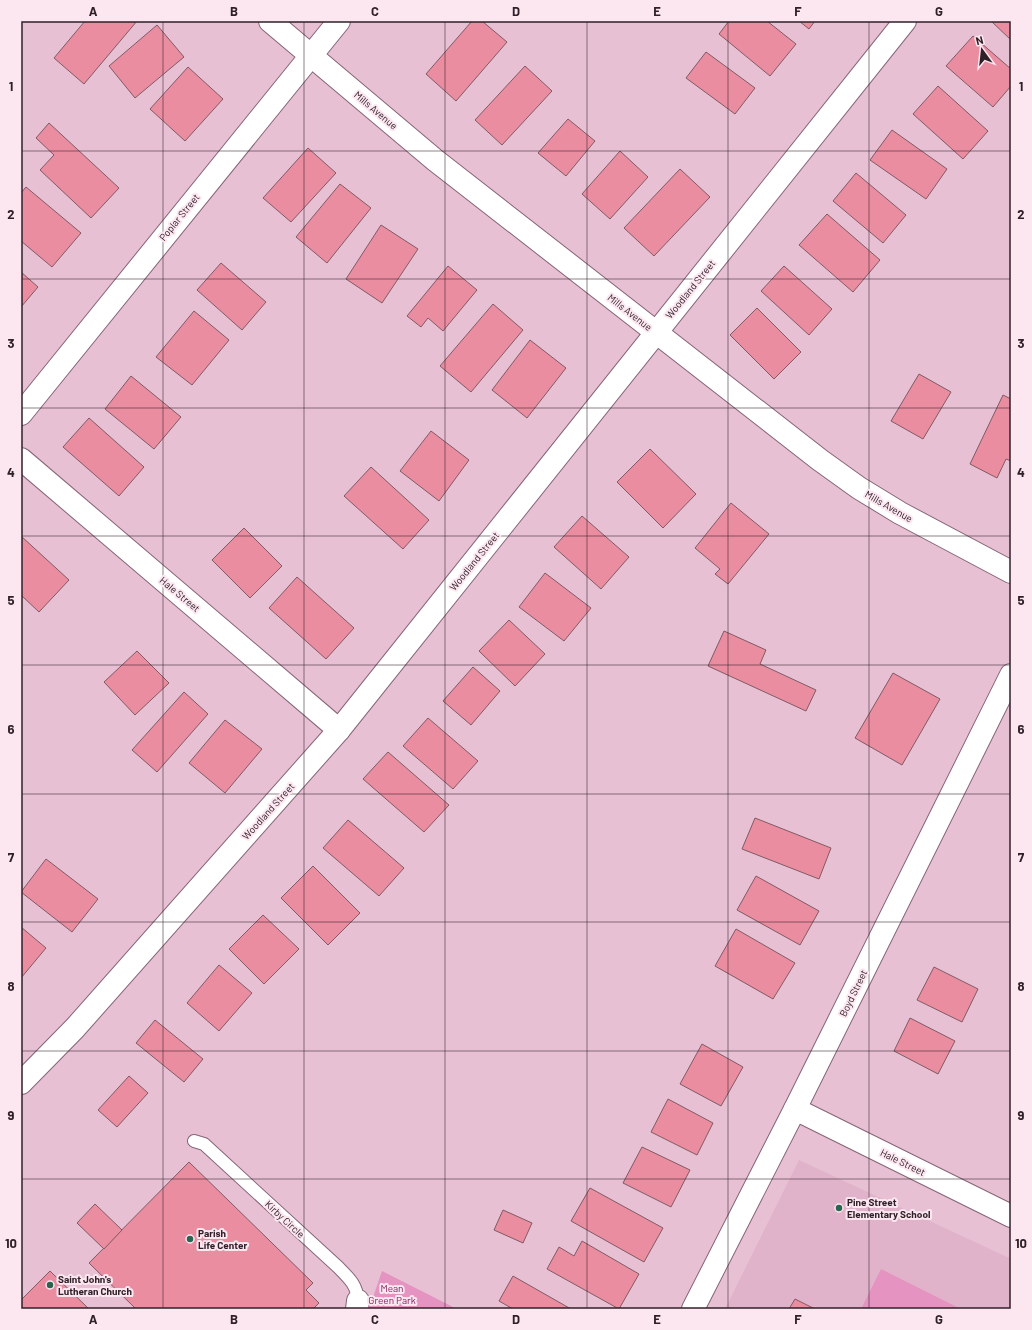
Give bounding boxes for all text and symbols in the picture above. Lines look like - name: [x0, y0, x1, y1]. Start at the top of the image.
- text: A: [89, 3, 98, 19]
- text: B: [230, 3, 238, 19]
- text: C: [371, 3, 379, 19]
- text: D: [512, 3, 520, 19]
- text: E: [653, 3, 661, 19]
- text: F: [794, 3, 802, 19]
- text: G: [935, 3, 943, 19]
- north arrow: [962, 30, 1002, 70]
- text: N: [974, 33, 985, 47]
- text: 1: [9, 78, 13, 94]
- text: 1: [1019, 78, 1023, 94]
- street label: Mills Avenue: [352, 88, 400, 132]
- street label: Poplar Street: [156, 191, 202, 243]
- text: 2: [7, 206, 15, 222]
- text: 2: [1017, 206, 1025, 222]
- street label: Woodland Street: [663, 257, 718, 321]
- street label: Mills Avenue: [605, 291, 655, 333]
- text: 3: [7, 335, 15, 351]
- text: 3: [1017, 335, 1025, 351]
- text: 4: [7, 464, 15, 480]
- text: 4: [1017, 464, 1025, 480]
- street label: Mills Avenue: [863, 488, 915, 524]
- street label: Woodland Street: [447, 529, 502, 593]
- street label: Hale Street: [158, 574, 203, 614]
- text: 5: [7, 592, 15, 608]
- text: 5: [1017, 592, 1025, 608]
- text: 6: [8, 721, 15, 737]
- text: 6: [1018, 721, 1025, 737]
- street label: Woodland Street: [239, 780, 297, 842]
- text: 7: [8, 849, 15, 865]
- text: 7: [1018, 849, 1025, 865]
- street label: Boyd Street: [836, 967, 870, 1018]
- text: 8: [7, 978, 15, 994]
- text: 8: [1017, 978, 1025, 994]
- text: 9: [8, 1107, 15, 1123]
- text: 9: [1018, 1107, 1025, 1123]
- street label: Hale Street: [879, 1146, 928, 1178]
- place label: Pine Street Elementary School: [847, 1196, 930, 1220]
- street label: Kirby Circle: [263, 1198, 307, 1240]
- marker: Pine Street Elementary School: [834, 1203, 844, 1213]
- place label: Parish Life Center: [198, 1227, 247, 1251]
- marker: Parish Life Center: [185, 1234, 195, 1244]
- text: 10: [5, 1235, 17, 1251]
- text: 10: [1015, 1235, 1027, 1251]
- place label: Saint John's Lutheran Church: [58, 1273, 132, 1297]
- marker: Saint John's Lutheran Church: [45, 1280, 55, 1290]
- park label: Mean Green Park: [368, 1282, 416, 1306]
- text: A: [89, 1311, 98, 1327]
- text: B: [230, 1311, 238, 1327]
- text: C: [371, 1311, 379, 1327]
- text: D: [512, 1311, 520, 1327]
- text: E: [653, 1311, 661, 1327]
- text: F: [794, 1311, 802, 1327]
- text: G: [935, 1311, 943, 1327]

